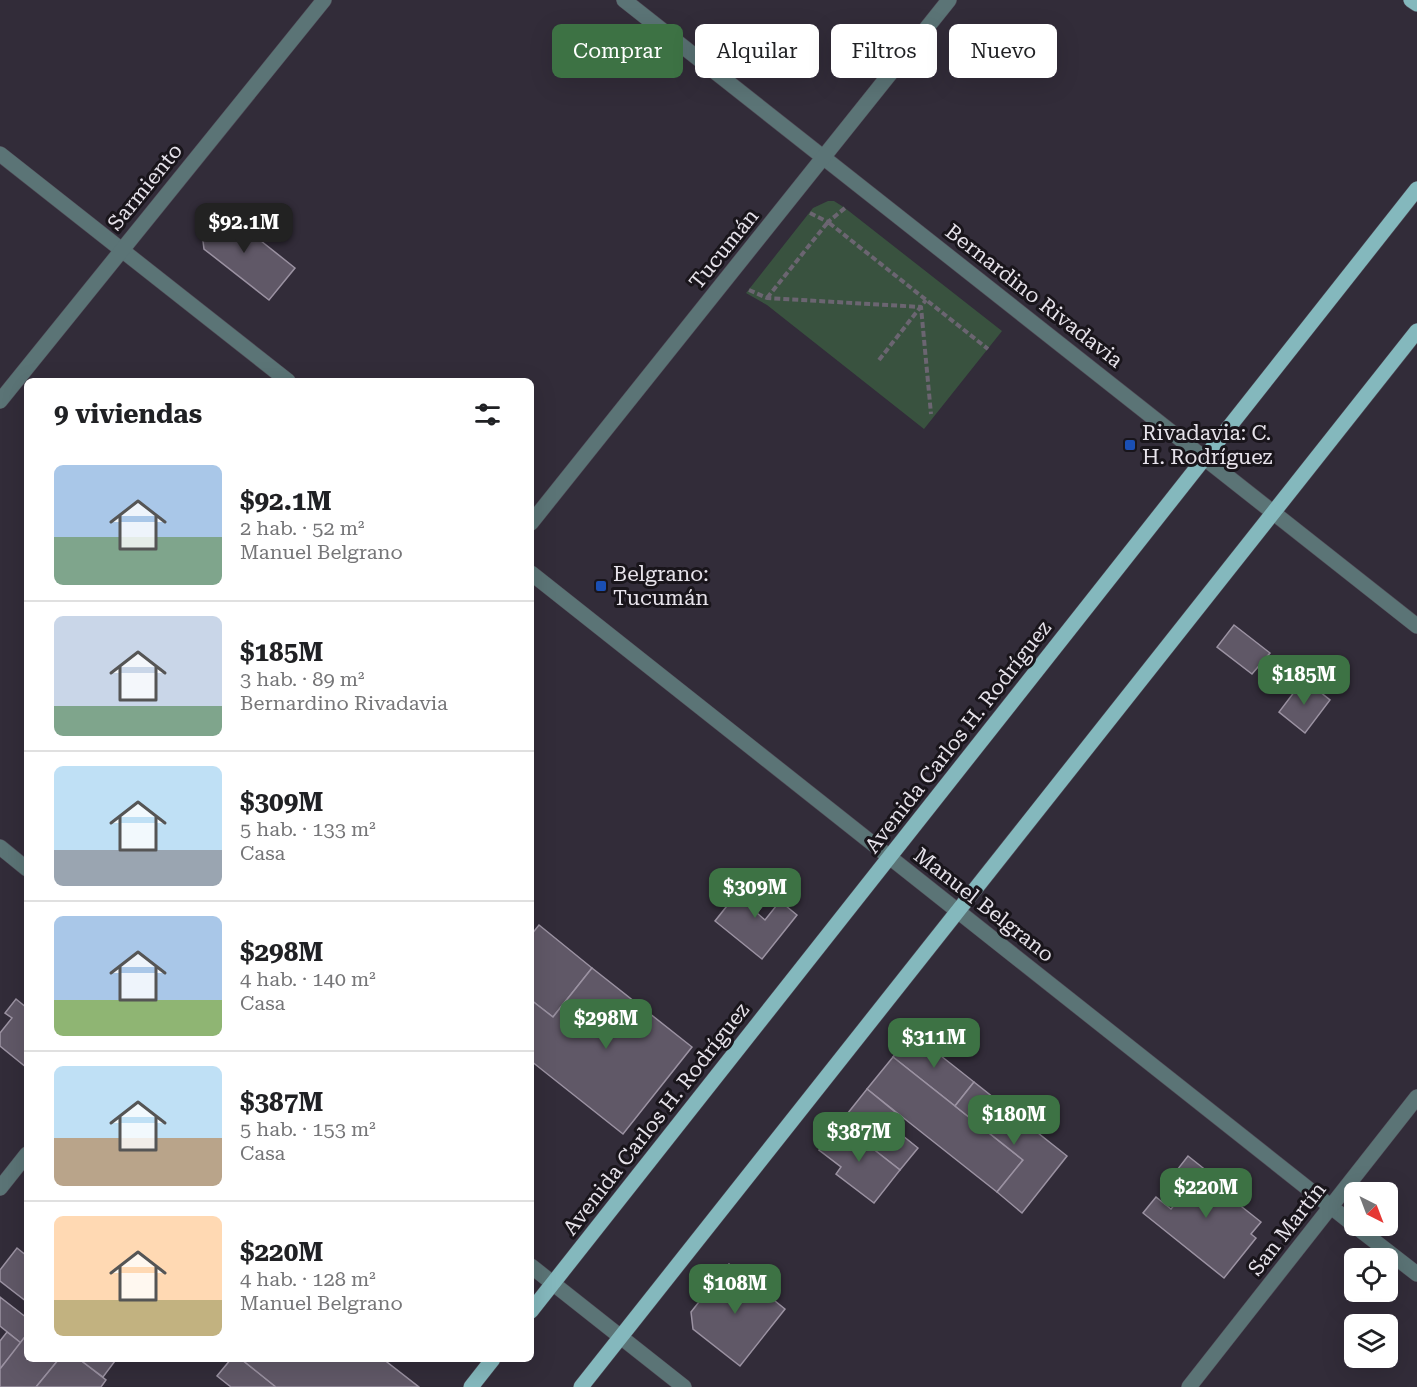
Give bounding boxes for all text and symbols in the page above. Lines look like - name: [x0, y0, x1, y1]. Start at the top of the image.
- chip: Comprar: [552, 24, 683, 78]
- chip: Alquilar: [695, 24, 819, 78]
- chip: Filtros: [831, 24, 937, 78]
- chip: Nuevo: [949, 24, 1057, 78]
- street label: Sarmiento: [103, 139, 187, 235]
- pin: $92.1M: [195, 203, 293, 254]
- street label: Tucumán: [685, 204, 764, 294]
- text: $92.1M: [209, 210, 279, 234]
- street label: Bernardino Rivadavia: [941, 219, 1128, 373]
- icon: filters: [471, 398, 504, 431]
- text: 9 viviendas: [54, 399, 202, 429]
- place label: Rivadavia: C. H. Rodríguez: [1142, 421, 1273, 469]
- marker: Rivadavia: C. H. Rodríguez: [1123, 438, 1137, 452]
- text: $92.1M: [240, 486, 332, 516]
- icon: home: [102, 489, 174, 561]
- text: 2 hab. · 52 m²: [240, 516, 364, 540]
- text: Manuel Belgrano: [240, 540, 403, 564]
- place label: Belgrano: Tucumán: [613, 562, 709, 610]
- marker: Belgrano: Tucumán: [594, 579, 608, 593]
- street label: Avenida Carlos H. Rodríguez: [860, 616, 1056, 858]
- text: $185M: [240, 637, 323, 667]
- icon: home: [102, 640, 174, 712]
- pin: $185M: [1262, 655, 1346, 706]
- text: $185M: [1272, 662, 1336, 686]
- text: 3 hab. · 89 m²: [240, 667, 364, 691]
- text: Bernardino Rivadavia: [240, 691, 448, 715]
- text: $309M: [240, 787, 323, 817]
- icon: home: [102, 790, 174, 862]
- text: 5 hab. · 133 m²: [240, 817, 376, 841]
- text: Casa: [240, 841, 285, 865]
- street label: Manuel Belgrano: [909, 843, 1059, 967]
- pin: $309M: [713, 868, 797, 919]
- text: $309M: [723, 875, 787, 899]
- text: $298M: [240, 937, 323, 967]
- icon: home: [102, 940, 174, 1012]
- text: 4 hab. · 140 m²: [240, 967, 376, 991]
- text: Casa: [240, 991, 285, 1015]
- street label: Avenida Carlos H. Rodríguez: [558, 998, 754, 1240]
- pin: $298M: [564, 999, 648, 1050]
- text: $298M: [574, 1006, 638, 1030]
- pin: $311M: [892, 1018, 976, 1069]
- text: $311M: [902, 1025, 966, 1049]
- text: $387M: [240, 1087, 323, 1117]
- icon: home: [102, 1090, 174, 1162]
- pin: $180M: [972, 1095, 1056, 1146]
- text: $180M: [982, 1102, 1046, 1126]
- pin: $387M: [817, 1112, 901, 1163]
- text: 5 hab. · 153 m²: [240, 1117, 376, 1141]
- text: $387M: [827, 1119, 891, 1143]
- text: Casa: [240, 1141, 285, 1165]
- pin: $220M: [1164, 1168, 1248, 1219]
- text: $220M: [1174, 1175, 1238, 1199]
- street label: San Martín: [1243, 1177, 1331, 1280]
- north arrow: [1344, 1182, 1398, 1236]
- map controls: [1344, 1182, 1398, 1368]
- text: $220M: [240, 1237, 323, 1267]
- icon: home: [102, 1240, 174, 1312]
- button: locate: [1344, 1248, 1398, 1302]
- pin: $108M: [693, 1264, 777, 1315]
- text: 4 hab. · 128 m²: [240, 1267, 376, 1291]
- text: $108M: [703, 1271, 767, 1295]
- text: Manuel Belgrano: [240, 1291, 403, 1315]
- button: layers: [1344, 1314, 1398, 1368]

